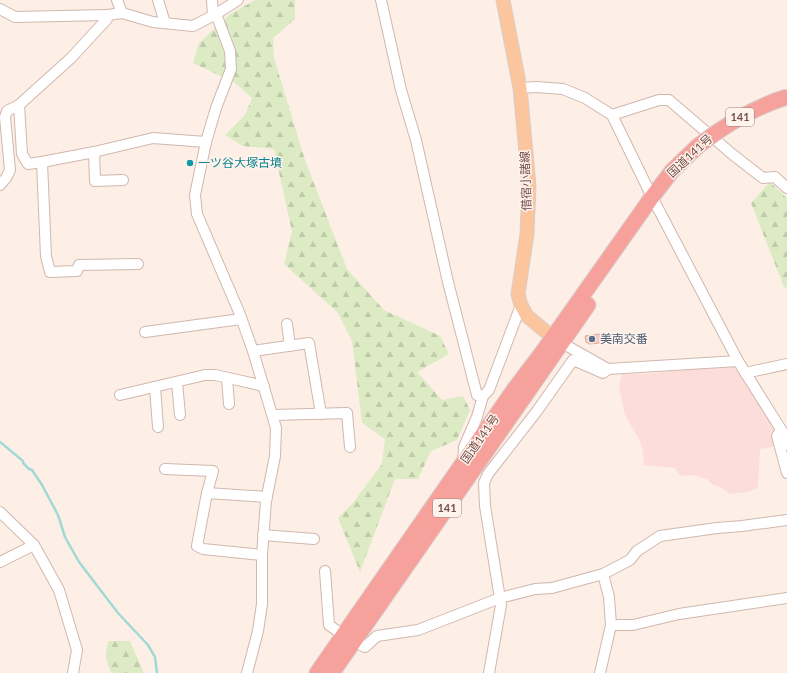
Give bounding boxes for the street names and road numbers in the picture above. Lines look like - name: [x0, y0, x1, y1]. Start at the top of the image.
- road number: 141: [726, 108, 754, 126]
- street label: 国道141号: [664, 131, 716, 181]
- street label: 借宿小諸線: [517, 151, 534, 211]
- street label: 国道141号: [457, 411, 502, 466]
- road number: 141: [433, 499, 461, 517]

